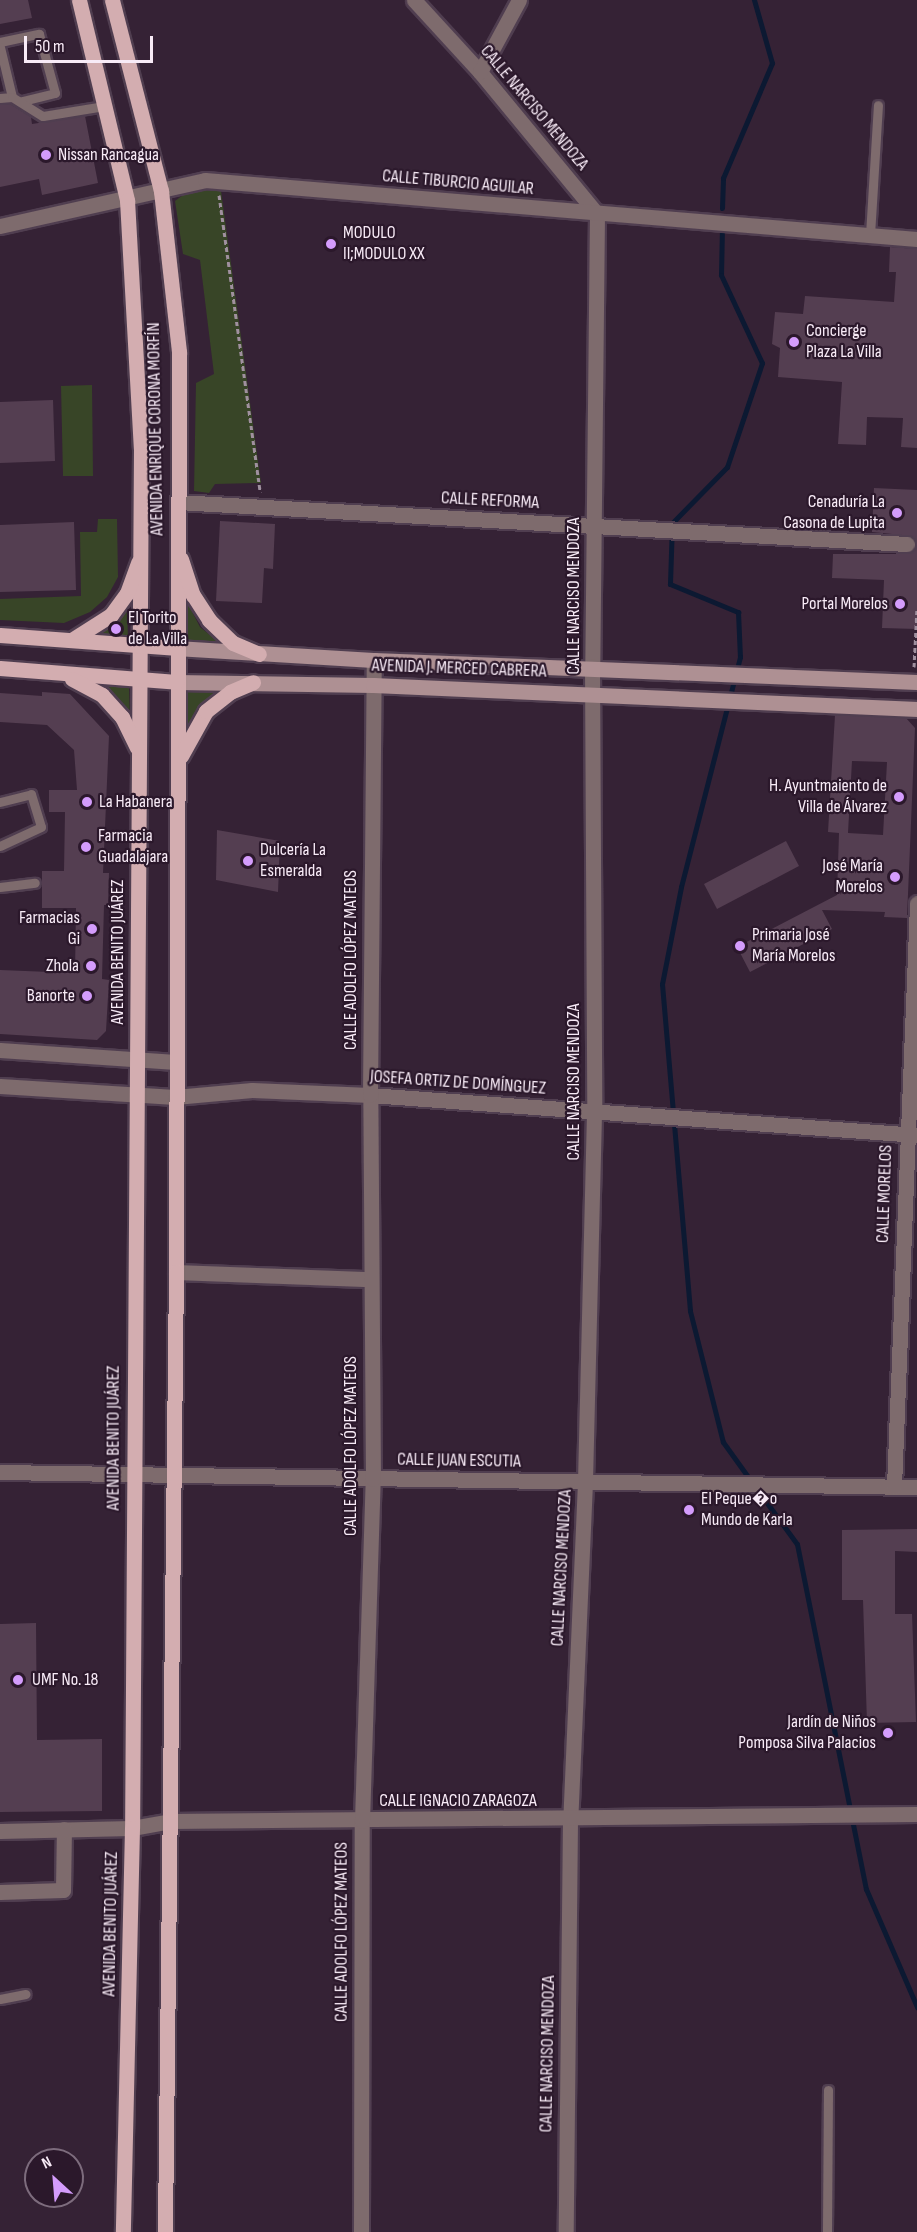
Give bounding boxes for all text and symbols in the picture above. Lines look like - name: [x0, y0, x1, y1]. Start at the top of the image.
- scale bar: [27, 24, 156, 62]
- text: 50 m: [35, 36, 65, 57]
- street label: CALLE NARCISO MENDOZA: [475, 41, 593, 175]
- place label: Nissan Rancagua: [58, 144, 159, 166]
- marker: Nissan Rancagua: [39, 148, 53, 162]
- street label: CALLE TIBURCIO AGUILAR: [381, 166, 535, 200]
- place label: MODULO II;MODULO XX: [343, 223, 425, 266]
- marker: MODULO II;MODULO XX: [324, 237, 338, 251]
- place label: Concierge Plaza La Villa: [806, 321, 882, 364]
- street label: AVENIDA ENRIQUE CORONA MORFÍN: [143, 322, 169, 536]
- marker: Concierge Plaza La Villa: [787, 335, 801, 349]
- street label: CALLE REFORMA: [440, 488, 540, 514]
- place label: Cenaduría La Casona de Lupita: [783, 492, 885, 534]
- marker: Cenaduría La Casona de Lupita: [890, 506, 904, 520]
- street label: CALLE NARCISO MENDOZA: [563, 518, 585, 674]
- place label: Portal Morelos: [801, 593, 888, 615]
- marker: Portal Morelos: [893, 597, 907, 611]
- place label: El Torito de La Villa: [128, 608, 187, 650]
- marker: El Torito de La Villa: [109, 622, 123, 636]
- street label: AVENIDA J. MERCED CABRERA: [371, 655, 547, 683]
- place label: H. Ayuntmaiento de Villa de Álvarez: [769, 776, 887, 818]
- marker: H. Ayuntmaiento de Villa de Álvarez: [892, 790, 906, 804]
- place label: La Habanera: [99, 791, 173, 813]
- marker: La Habanera: [80, 795, 94, 809]
- place label: Farmacia Guadalajara: [98, 826, 168, 868]
- marker: Farmacia Guadalajara: [79, 840, 93, 854]
- place label: Dulcería La Esmeralda: [260, 840, 326, 882]
- marker: Dulcería La Esmeralda: [241, 854, 255, 868]
- place label: José María Morelos: [822, 856, 883, 898]
- street label: CALLE ADOLFO LÓPEZ MATEOS: [340, 870, 362, 1050]
- marker: José María Morelos: [888, 870, 902, 884]
- street label: AVENIDA BENITO JUÁREZ: [107, 879, 129, 1025]
- place label: Farmacias Gi: [19, 908, 80, 950]
- marker: Farmacias Gi: [85, 922, 99, 936]
- place label: Primaria José María Morelos: [752, 925, 835, 968]
- marker: Primaria José María Morelos: [733, 939, 747, 953]
- place label: Zhola: [46, 955, 79, 977]
- marker: Zhola: [84, 959, 98, 973]
- place label: Banorte: [27, 985, 75, 1007]
- marker: Banorte: [80, 989, 94, 1003]
- street label: CALLE NARCISO MENDOZA: [563, 1004, 585, 1160]
- street label: JOSEFA ORTIZ DE DOMÍNGUEZ: [369, 1066, 547, 1100]
- street label: CALLE MORELOS: [872, 1145, 898, 1243]
- street label: CALLE ADOLFO LÓPEZ MATEOS: [340, 1356, 362, 1536]
- street label: AVENIDA BENITO JUÁREZ: [103, 1365, 125, 1511]
- street label: CALLE JUAN ESCUTIA: [397, 1449, 521, 1473]
- street label: CALLE NARCISO MENDOZA: [547, 1489, 577, 1647]
- place label: El Peque�o Mundo de Karla: [701, 1489, 793, 1532]
- marker: El Peque�o Mundo de Karla: [682, 1503, 696, 1517]
- place label: UMF No. 18: [32, 1669, 98, 1691]
- marker: UMF No. 18: [9, 1671, 27, 1689]
- place label: Jardín de Niños Pomposa Silva Palacios: [738, 1712, 876, 1754]
- marker: Jardín de Niños Pomposa Silva Palacios: [881, 1726, 895, 1740]
- street label: CALLE IGNACIO ZARAGOZA: [379, 1790, 537, 1812]
- street label: CALLE ADOLFO LÓPEZ MATEOS: [331, 1842, 353, 2022]
- street label: AVENIDA BENITO JUÁREZ: [99, 1851, 123, 1997]
- street label: CALLE NARCISO MENDOZA: [536, 1975, 560, 2133]
- north arrow: [24, 2148, 84, 2208]
- text: N: [39, 2153, 55, 2174]

